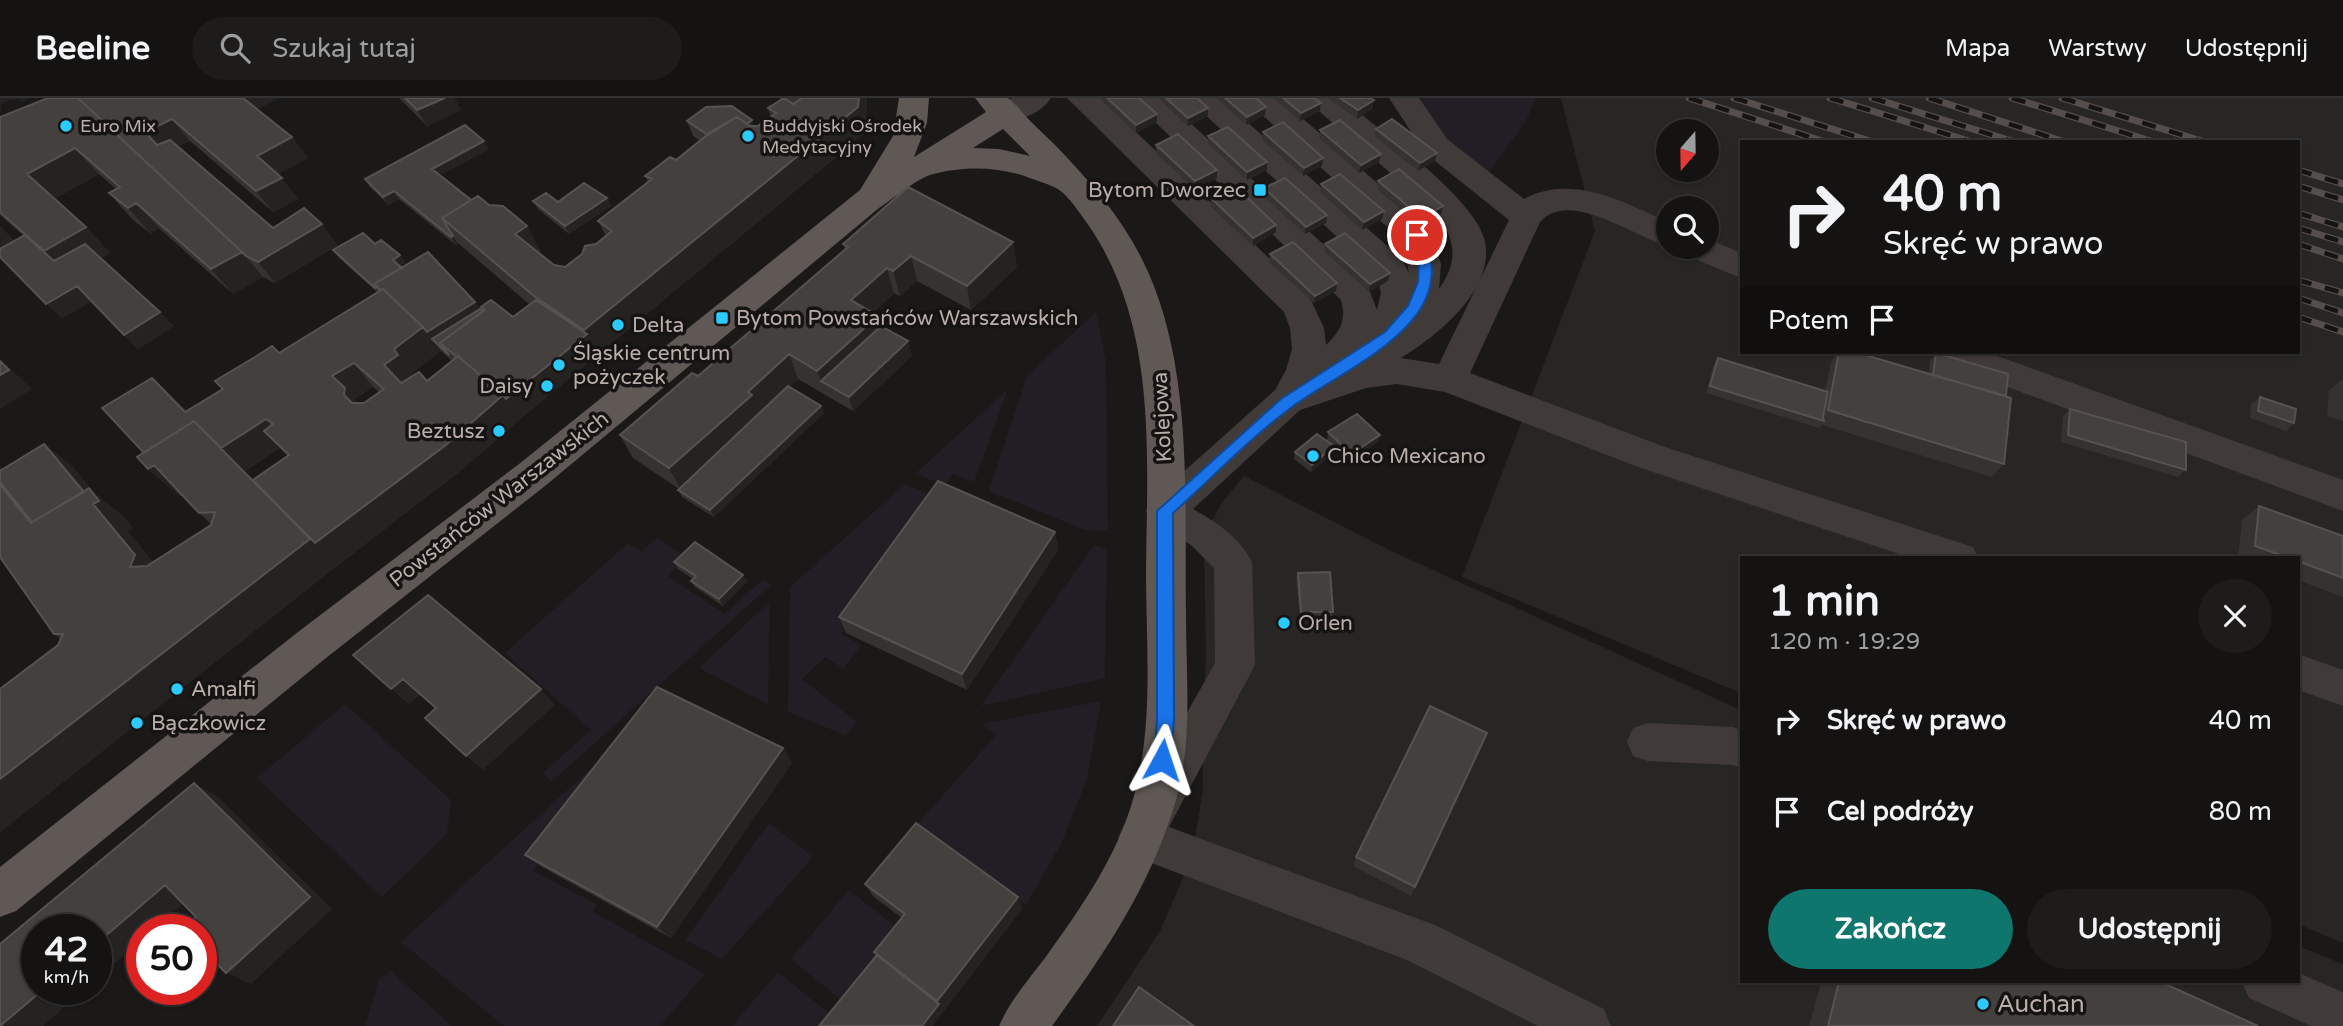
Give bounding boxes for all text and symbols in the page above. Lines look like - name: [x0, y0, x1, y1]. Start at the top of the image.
- search box: [192, 17, 682, 80]
- text: Beeline: [35, 29, 150, 68]
- icon: search: [216, 29, 254, 67]
- text: Szukaj tutaj: [272, 33, 416, 64]
- text: Mapa: [1945, 34, 2010, 63]
- text: Warstwy: [2048, 34, 2147, 63]
- text: Udostępnij: [2185, 34, 2308, 63]
- place label: Euro Mix: [80, 115, 156, 137]
- place label: Buddyjski Ośrodek Medytacyjny: [762, 115, 922, 158]
- marker: Euro Mix: [58, 118, 74, 134]
- north arrow: [1656, 119, 1718, 182]
- map controls: [1656, 119, 1719, 259]
- marker: Buddyjski Ośrodek Medytacyjny: [740, 128, 756, 144]
- text: 40 m: [1883, 165, 2002, 224]
- icon: right: [1768, 168, 1859, 259]
- place label: Bytom Dworzec: [1088, 178, 1246, 203]
- marker: Bytom Dworzec: [1252, 182, 1268, 198]
- button: search: [1656, 196, 1719, 259]
- pin: [1387, 205, 1447, 265]
- icon: arrive: [1398, 216, 1436, 254]
- text: Skręć w prawo: [1883, 225, 2104, 263]
- icon: arrive: [1863, 301, 1901, 339]
- text: Potem: [1768, 305, 1849, 336]
- place label: Bytom Powstańców Warszawskich: [736, 306, 1079, 331]
- marker: Bytom Powstańców Warszawskich: [714, 310, 730, 326]
- place label: Delta: [632, 313, 684, 338]
- marker: Delta: [610, 317, 626, 333]
- place label: Śląskie centrum pożyczek: [573, 341, 730, 390]
- marker: Śląskie centrum pożyczek: [551, 357, 567, 373]
- street label: Kolejowa: [1148, 371, 1177, 463]
- place label: Daisy: [479, 374, 533, 399]
- marker: Daisy: [539, 378, 555, 394]
- street label: Powstańców Warszawskich: [385, 406, 614, 593]
- place label: Beztusz: [407, 419, 485, 444]
- marker: Beztusz: [491, 423, 507, 439]
- place label: Chico Mexicano: [1327, 444, 1486, 469]
- marker: Chico Mexicano: [1305, 448, 1321, 464]
- text: 1 min: [1768, 576, 1880, 627]
- button: close: [2198, 579, 2272, 653]
- place label: Orlen: [1298, 611, 1353, 636]
- marker: Orlen: [1276, 615, 1292, 631]
- text: 120 m · 19:29: [1768, 628, 1920, 656]
- place label: Amalfi: [191, 677, 256, 702]
- marker: Amalfi: [169, 681, 185, 697]
- icon: right: [1768, 702, 1806, 740]
- text: Skręć w prawo: [1827, 705, 2006, 736]
- text: 40 m: [2209, 705, 2272, 736]
- place label: Bączkowicz: [151, 711, 266, 736]
- marker: Bączkowicz: [129, 715, 145, 731]
- position arrow: [1125, 723, 1199, 797]
- icon: arrive: [1768, 793, 1806, 831]
- text: Cel podróży: [1827, 796, 1974, 827]
- text: 80 m: [2209, 796, 2272, 827]
- button: Zakończ: [1768, 889, 2013, 969]
- button: Udostępnij: [2027, 889, 2272, 969]
- speed limit sign: 50: [126, 914, 217, 1005]
- text: 42: [45, 929, 88, 971]
- text: km/h: [44, 966, 89, 988]
- place label: Auchan: [1997, 990, 2085, 1019]
- marker: Auchan: [1975, 996, 1991, 1012]

